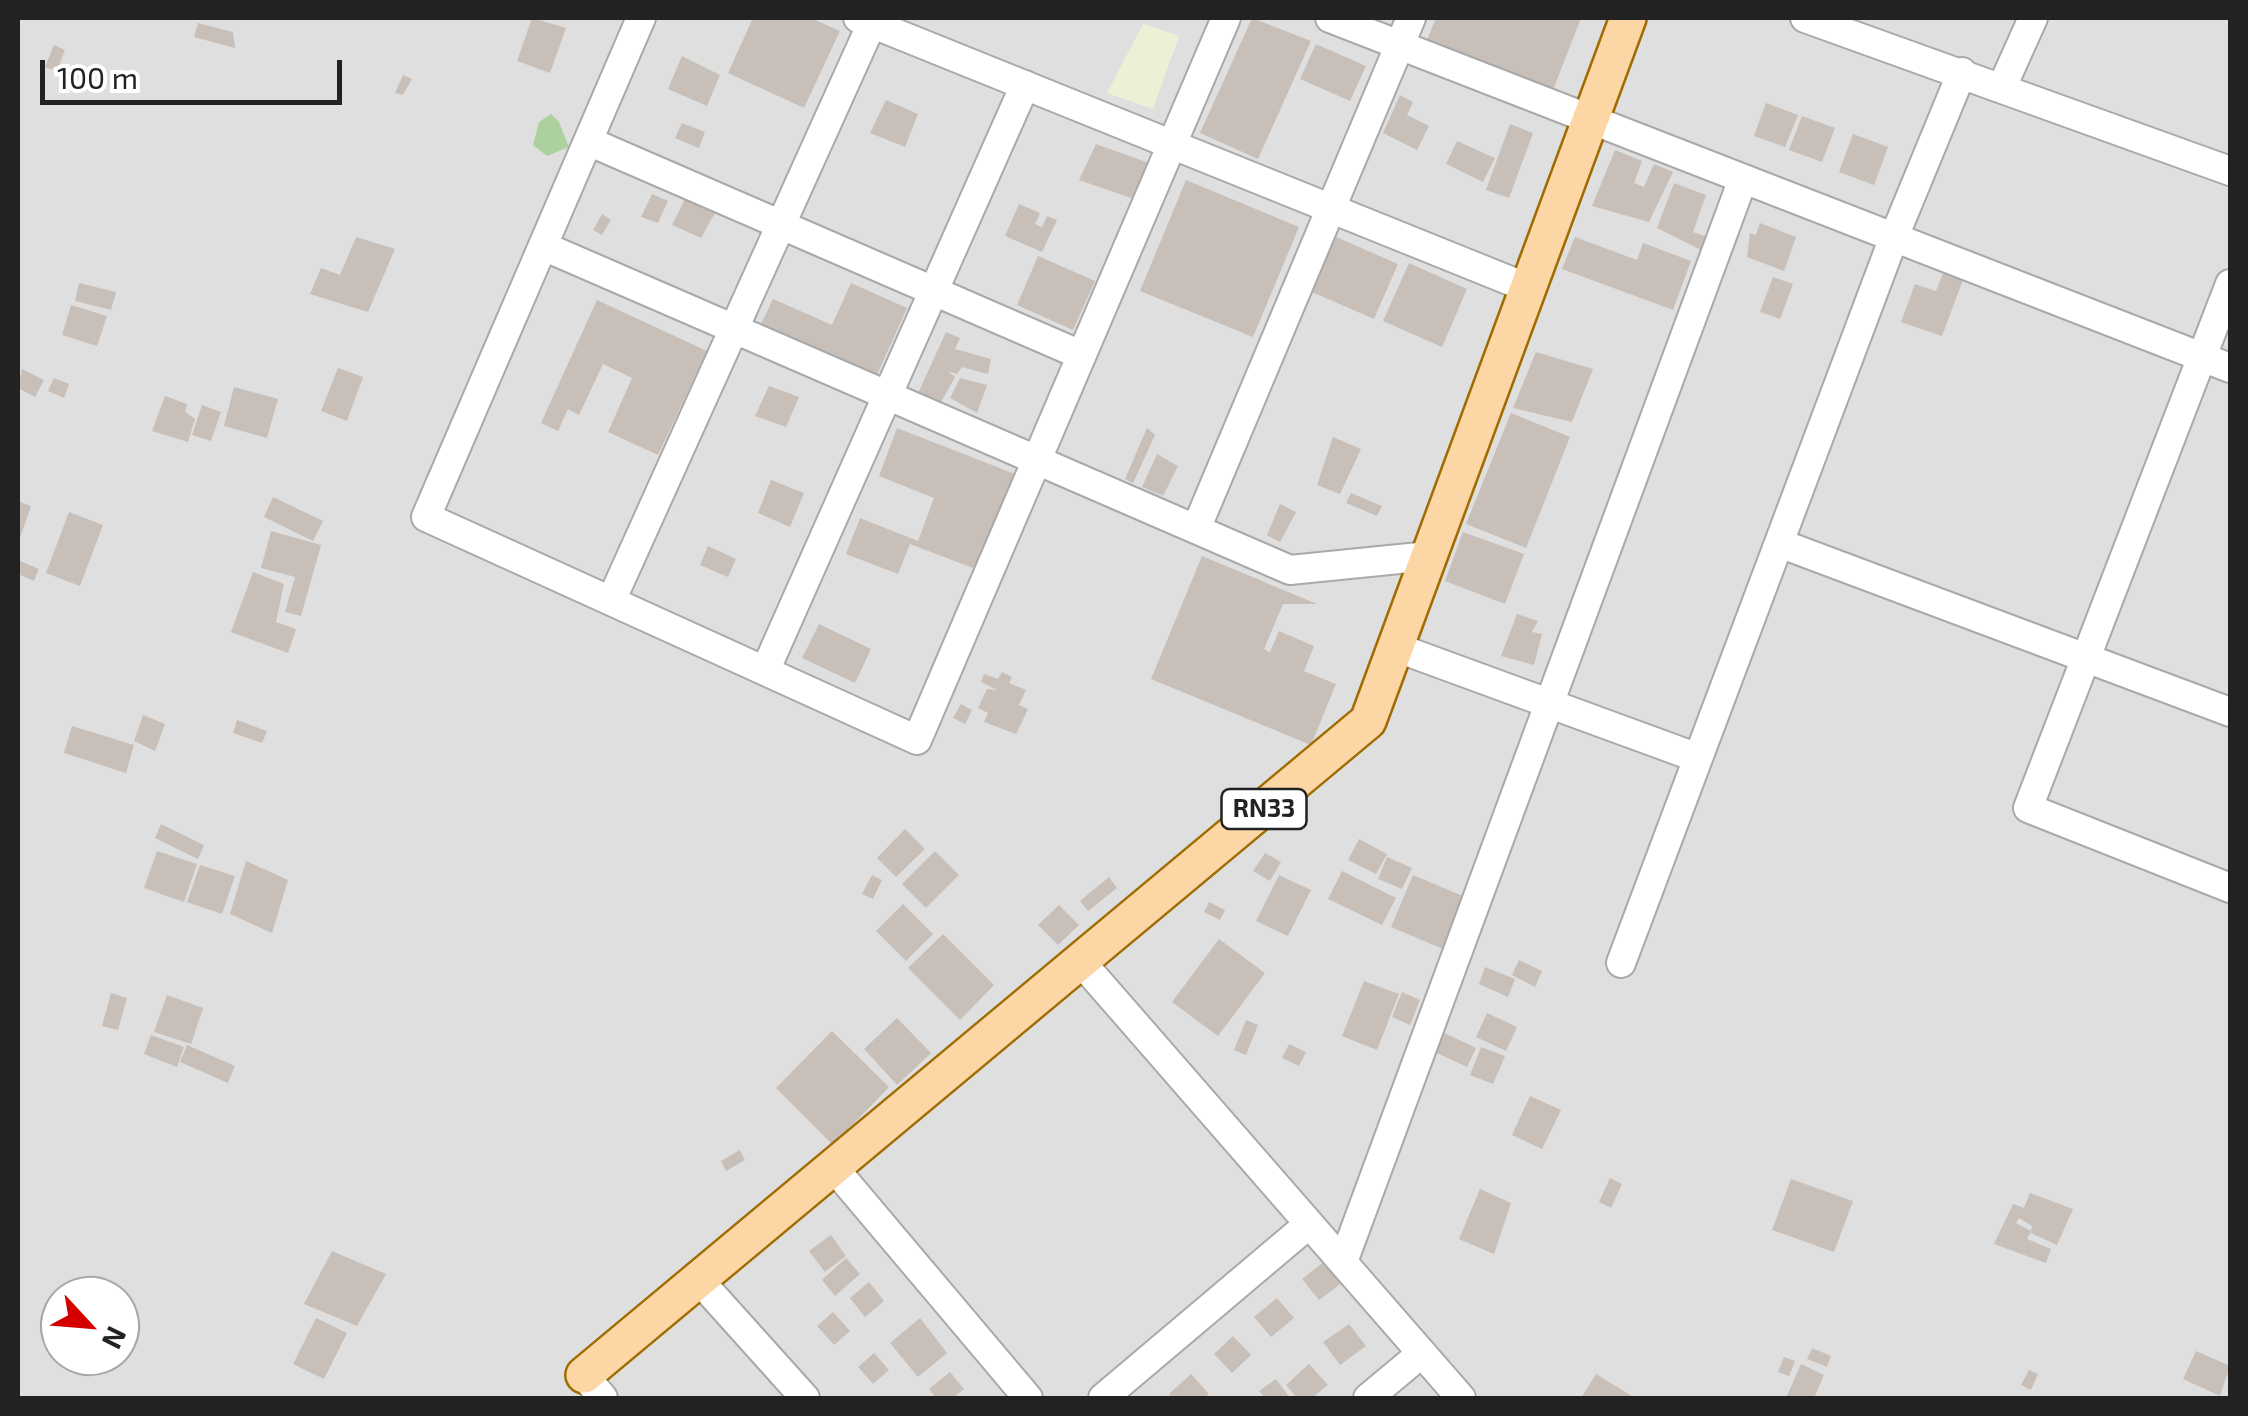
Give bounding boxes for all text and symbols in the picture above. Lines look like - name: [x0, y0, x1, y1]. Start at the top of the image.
- scale bar: [45, 40, 348, 102]
- text: 100 m: [57, 59, 138, 95]
- road number: RN33: [1222, 789, 1306, 829]
- north arrow: [40, 1276, 140, 1376]
- text: N: [95, 1322, 135, 1355]

